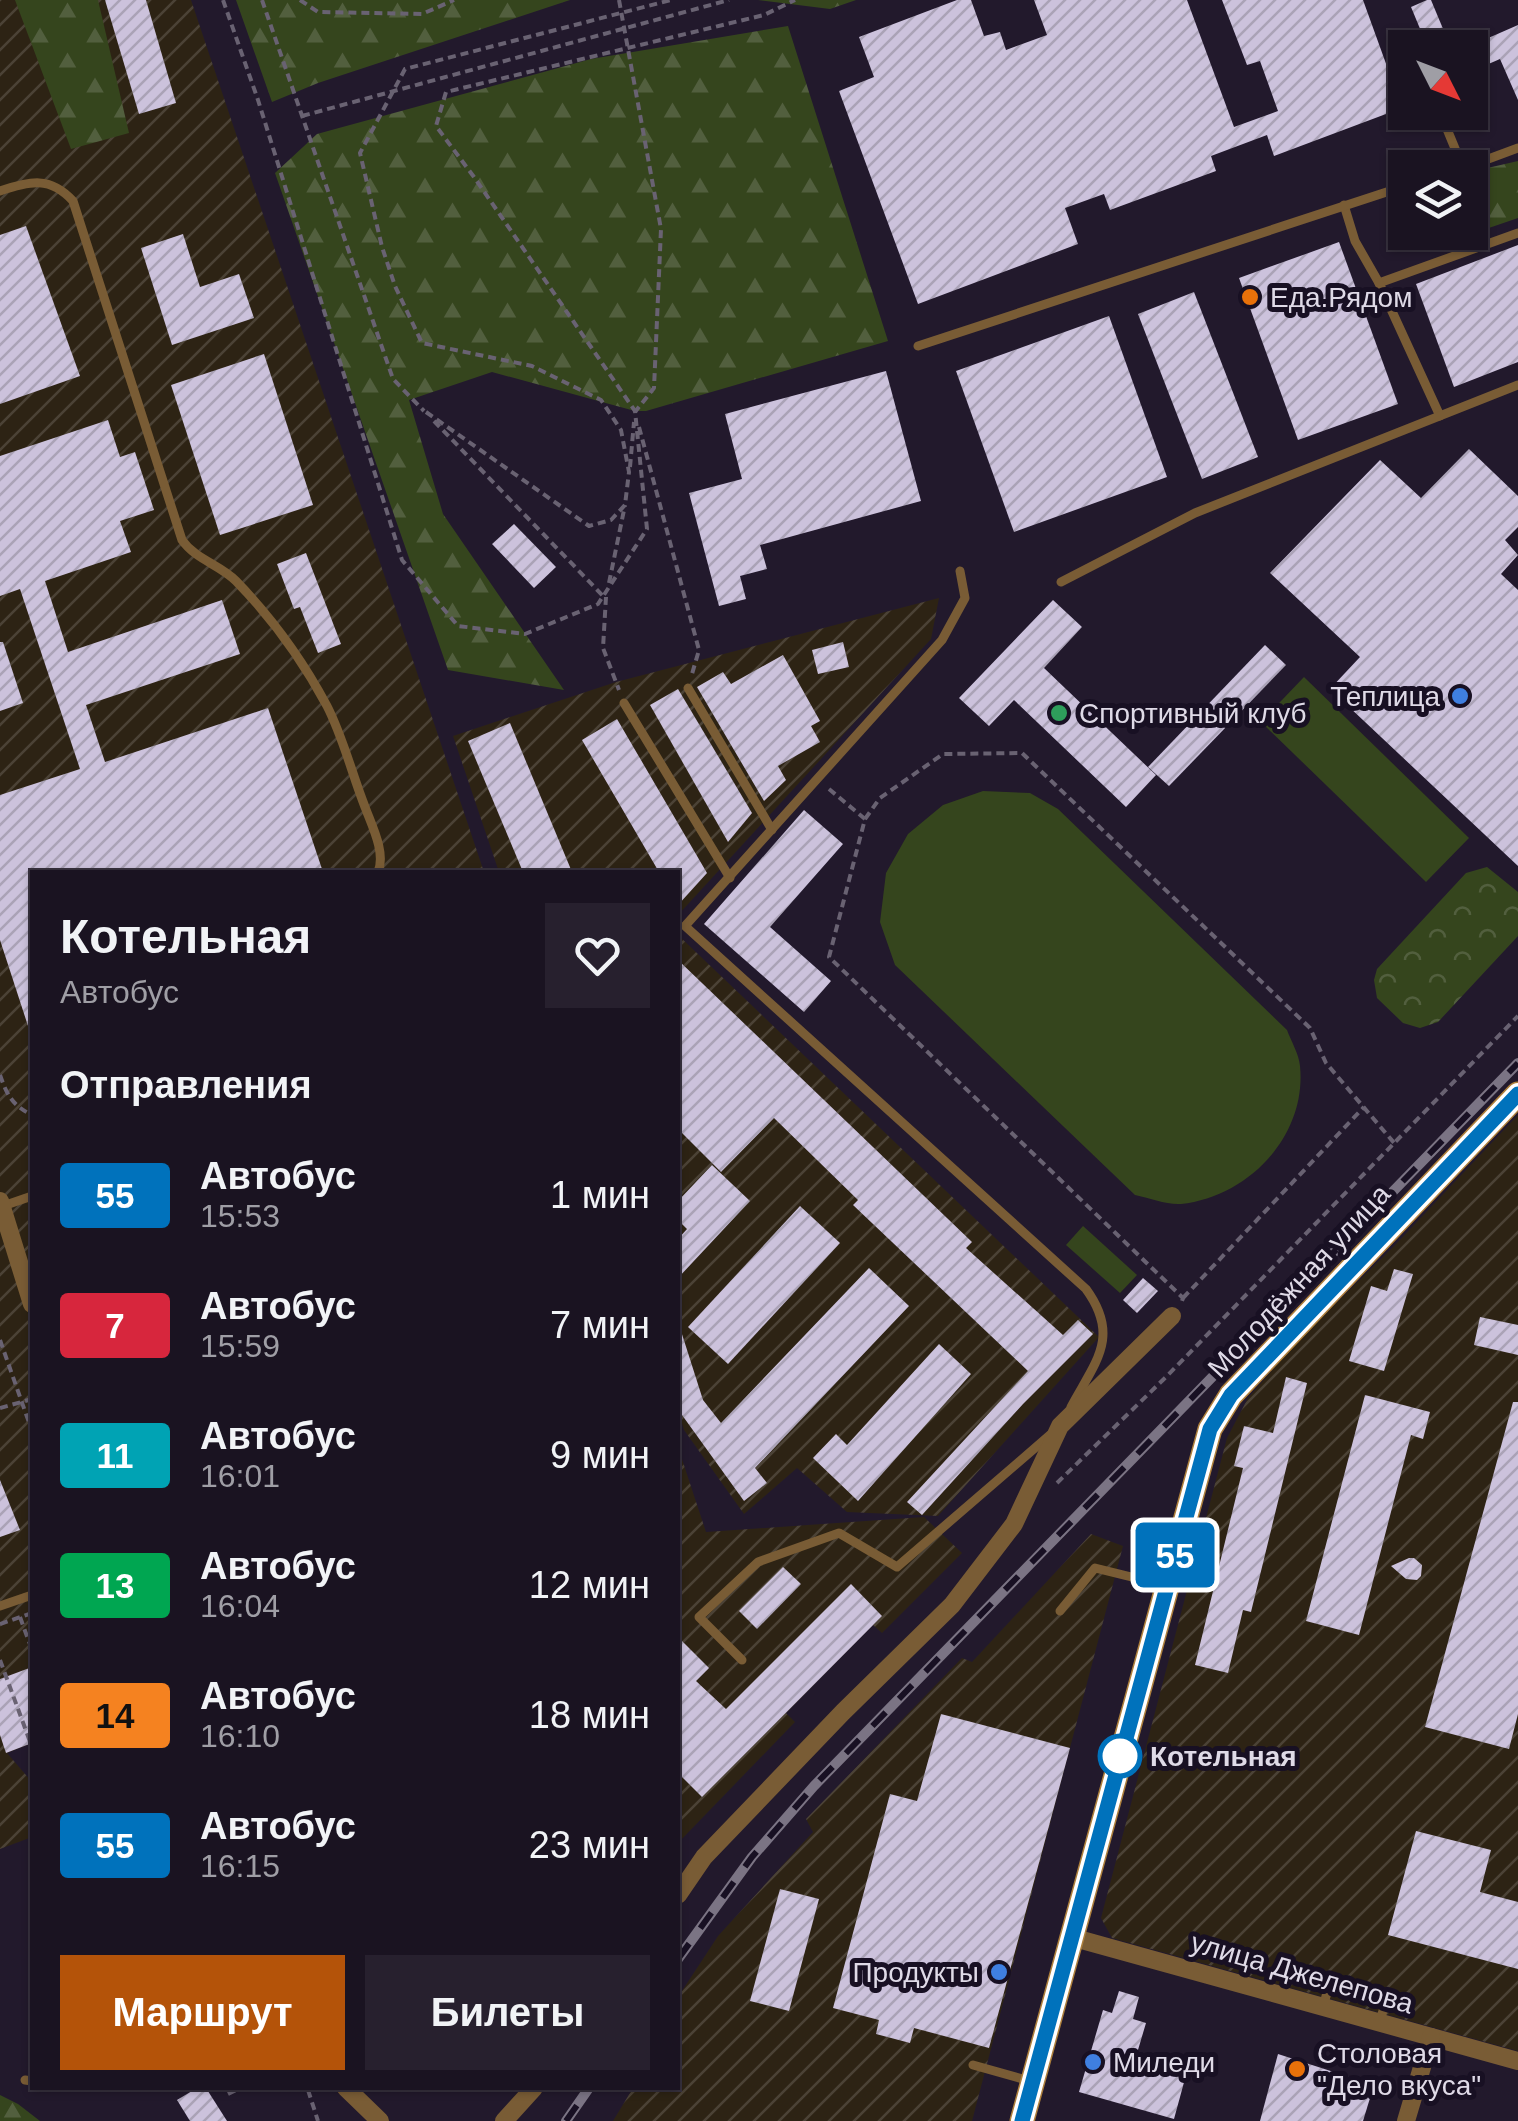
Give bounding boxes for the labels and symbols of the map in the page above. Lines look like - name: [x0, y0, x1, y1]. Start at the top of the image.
- north arrow: [1388, 30, 1488, 130]
- place label: Еда.Рядом: [1270, 282, 1412, 313]
- marker: Еда.Рядом: [1239, 286, 1261, 308]
- place label: Теплица: [1330, 681, 1440, 712]
- marker: Теплица: [1449, 685, 1471, 707]
- place label: Спортивный клуб: [1079, 698, 1307, 729]
- marker: Спортивный клуб: [1048, 702, 1070, 724]
- street label: Молодёжная улица: [1202, 1178, 1396, 1384]
- line badge: 55: [1130, 1522, 1220, 1588]
- marker: Котельная: [1099, 1735, 1141, 1777]
- place label: Котельная: [1150, 1741, 1297, 1772]
- street label: улица Джелепова: [1187, 1926, 1417, 2020]
- place label: Продукты: [852, 1957, 979, 1988]
- marker: Продукты: [988, 1961, 1010, 1983]
- place label: Столовая "Дело вкуса": [1317, 2038, 1481, 2101]
- place label: Миледи: [1113, 2047, 1215, 2078]
- marker: Миледи: [1082, 2051, 1104, 2073]
- marker: Столовая "Дело вкуса": [1286, 2058, 1308, 2080]

